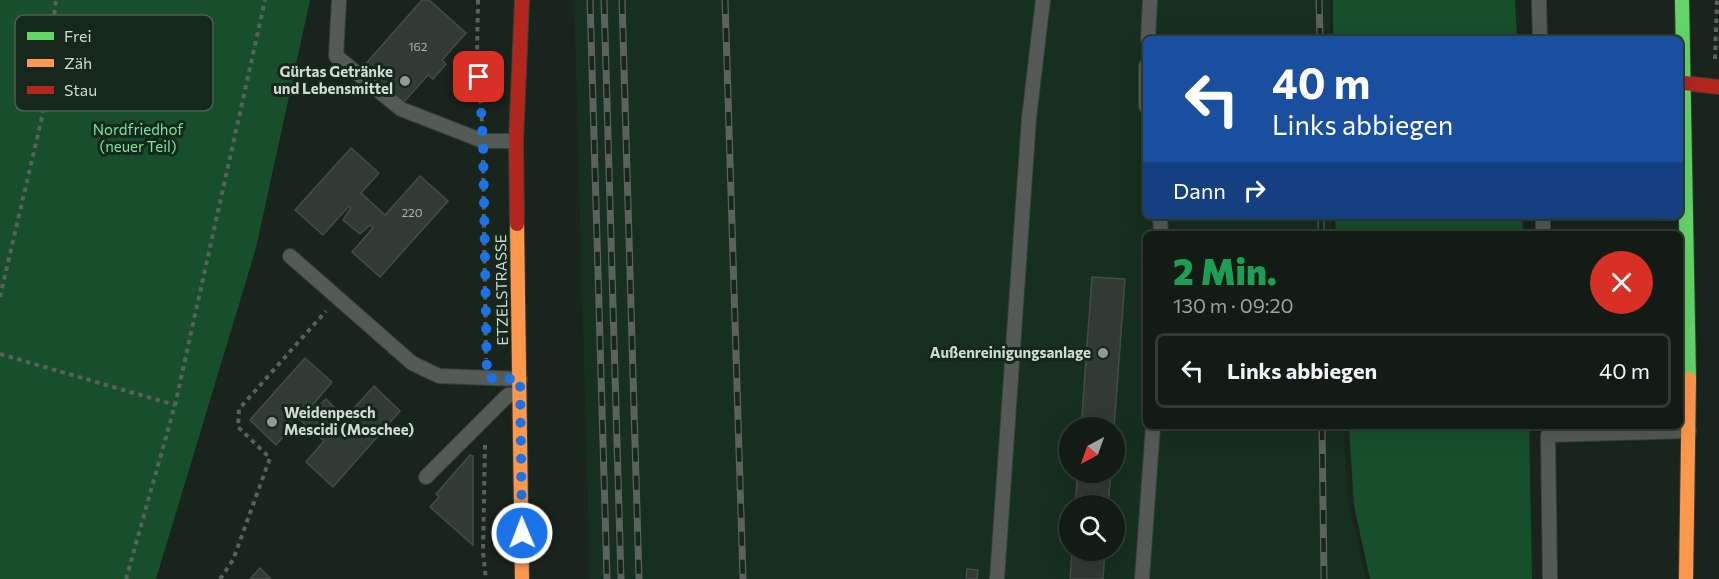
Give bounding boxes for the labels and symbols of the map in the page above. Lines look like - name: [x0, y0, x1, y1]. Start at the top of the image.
- legend: [15, 15, 213, 111]
- text: Frei: [64, 26, 92, 45]
- house number: 162: [408, 39, 428, 53]
- pin: [453, 51, 504, 102]
- text: Zäh: [64, 53, 92, 72]
- place label: Gürtas Getränke und Lebensmittel: [273, 62, 393, 97]
- marker: Gürtas Getränke und Lebensmittel: [398, 74, 412, 88]
- text: Stau: [64, 80, 97, 99]
- park label: Nordfriedhof (neuer Teil): [93, 120, 183, 155]
- house number: 220: [401, 205, 423, 219]
- street label: ETZELSTRASSE: [491, 234, 511, 346]
- place label: Außenreinigungsanlage: [930, 343, 1091, 361]
- marker: Außenreinigungsanlage: [1096, 346, 1110, 360]
- place label: Weidenpesch Mescidi (Moschee): [284, 403, 414, 438]
- marker: Weidenpesch Mescidi (Moschee): [265, 415, 279, 429]
- north arrow: [1059, 417, 1125, 483]
- position arrow: [490, 501, 554, 565]

